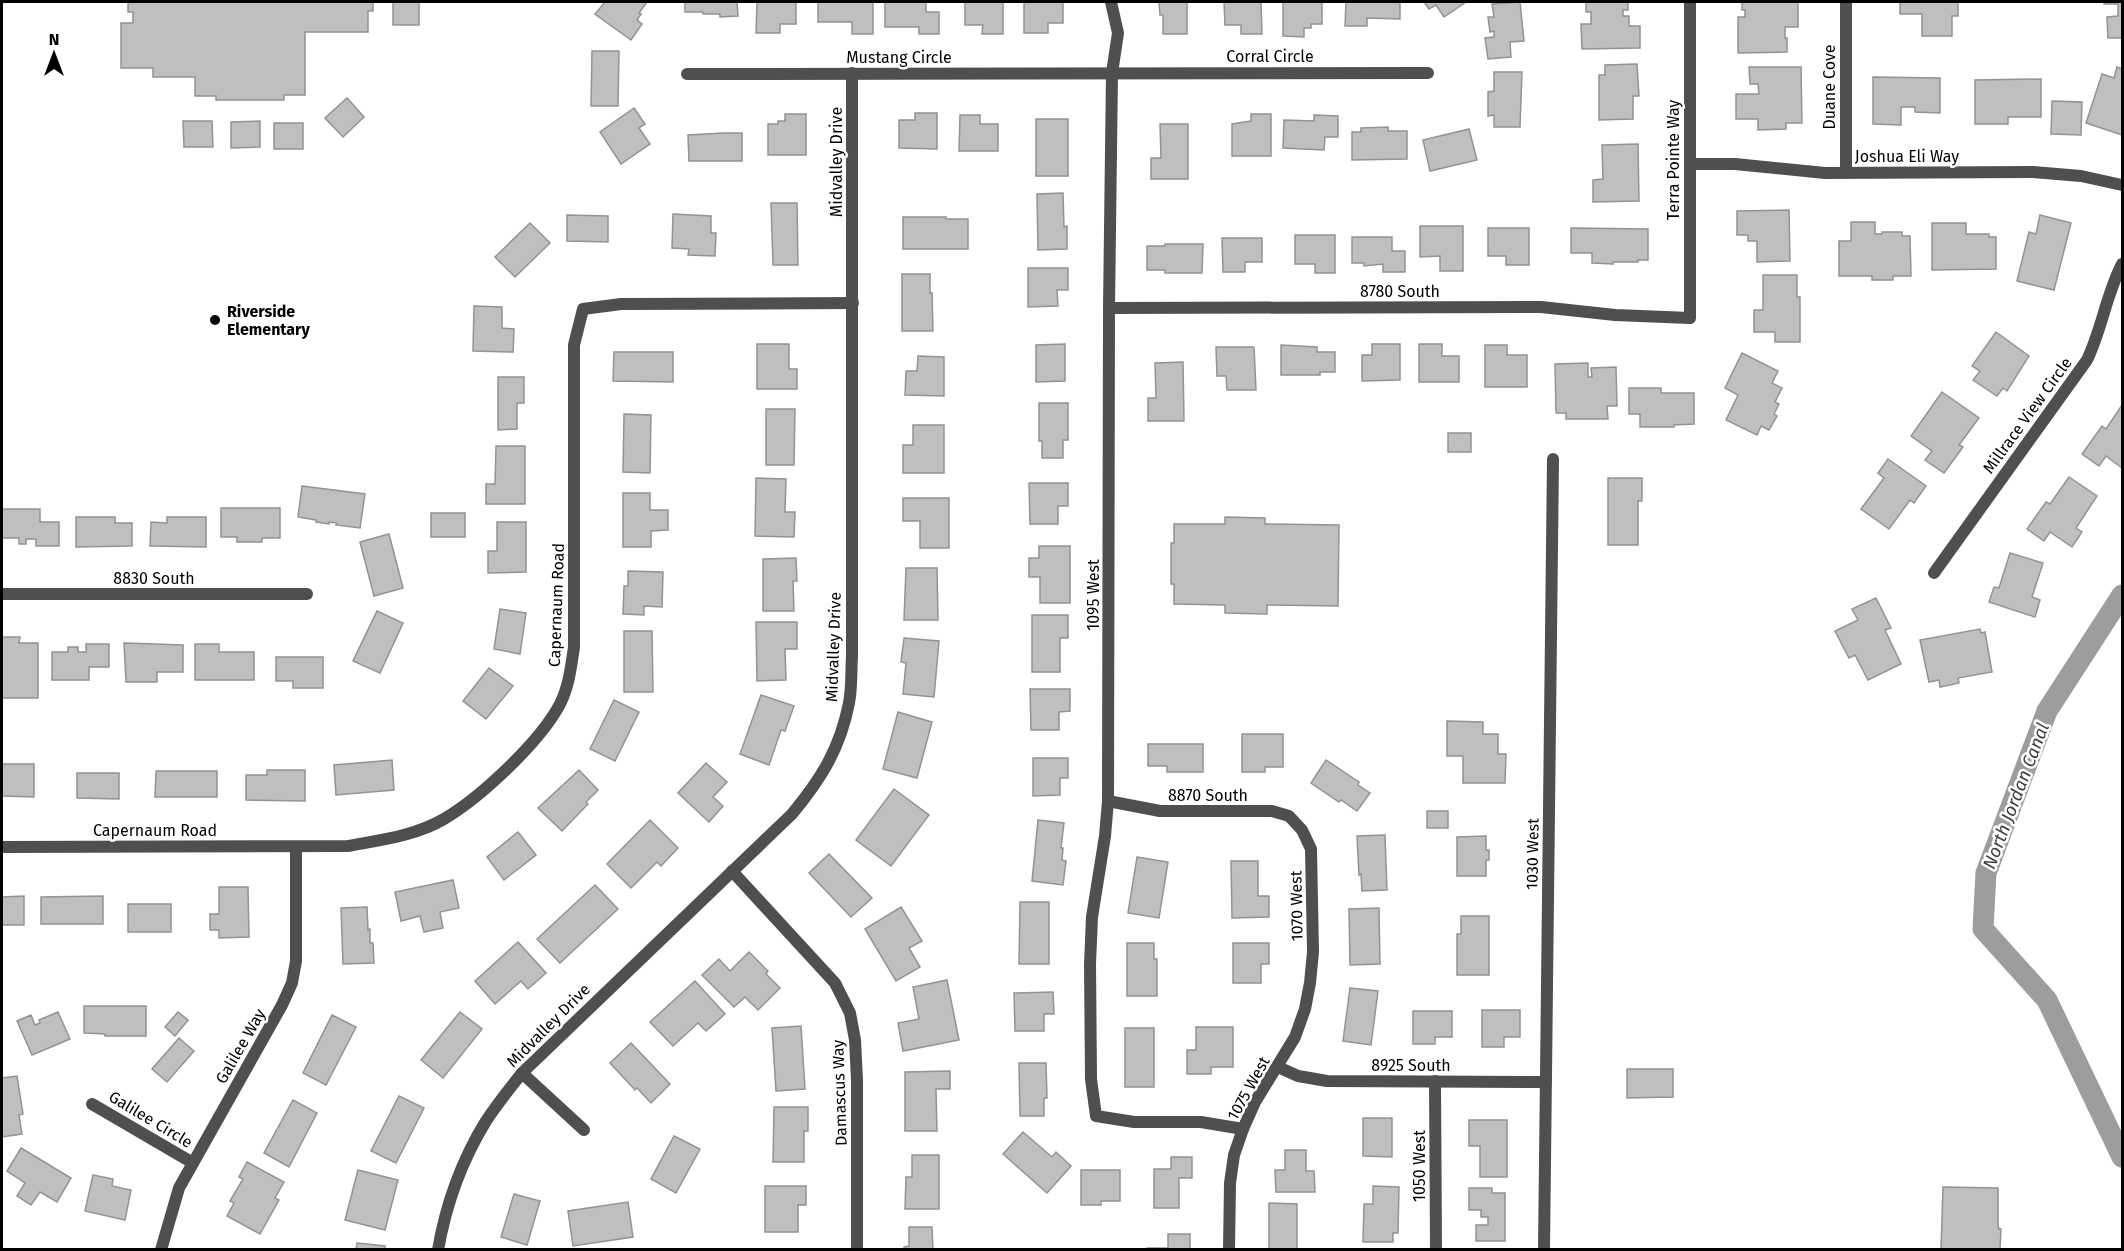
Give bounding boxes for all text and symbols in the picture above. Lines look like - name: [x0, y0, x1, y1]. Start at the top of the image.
- north arrow: [24, 24, 84, 84]
- text: N: [49, 30, 59, 49]
- street label: Duane Cove: [1820, 44, 1839, 130]
- street label: Corral Circle: [1226, 47, 1314, 66]
- street label: Mustang Circle: [846, 48, 952, 67]
- street label: Terra Pointe Way: [1664, 100, 1683, 220]
- street label: Midvalley Drive: [827, 107, 846, 217]
- street label: Joshua Eli Way: [1855, 147, 1959, 166]
- street label: 8780 South: [1360, 282, 1440, 301]
- place label: Riverside Elementary: [227, 302, 311, 339]
- marker: Riverside Elementary: [208, 313, 222, 327]
- street label: Millrace View Circle: [1979, 354, 2076, 477]
- street label: Capernaum Road: [545, 543, 568, 667]
- street label: 1095 West: [1084, 559, 1103, 631]
- street label: 8830 South: [113, 569, 195, 588]
- street label: Midvalley Drive: [822, 592, 845, 702]
- water label: North Jordan Canal: [1978, 720, 2054, 872]
- street label: 8870 South: [1168, 786, 1248, 805]
- street label: 1030 West: [1522, 818, 1543, 890]
- street label: Capernaum Road: [93, 821, 217, 840]
- street label: 1070 West: [1286, 870, 1307, 941]
- street label: Midvalley Drive: [503, 980, 594, 1071]
- street label: Galilee Way: [211, 1005, 270, 1087]
- street label: Damascus Way: [828, 1039, 851, 1146]
- street label: 1075 West: [1223, 1053, 1274, 1123]
- street label: 8925 South: [1371, 1056, 1451, 1075]
- street label: Galilee Circle: [105, 1087, 196, 1152]
- street label: 1050 West: [1410, 1130, 1429, 1202]

